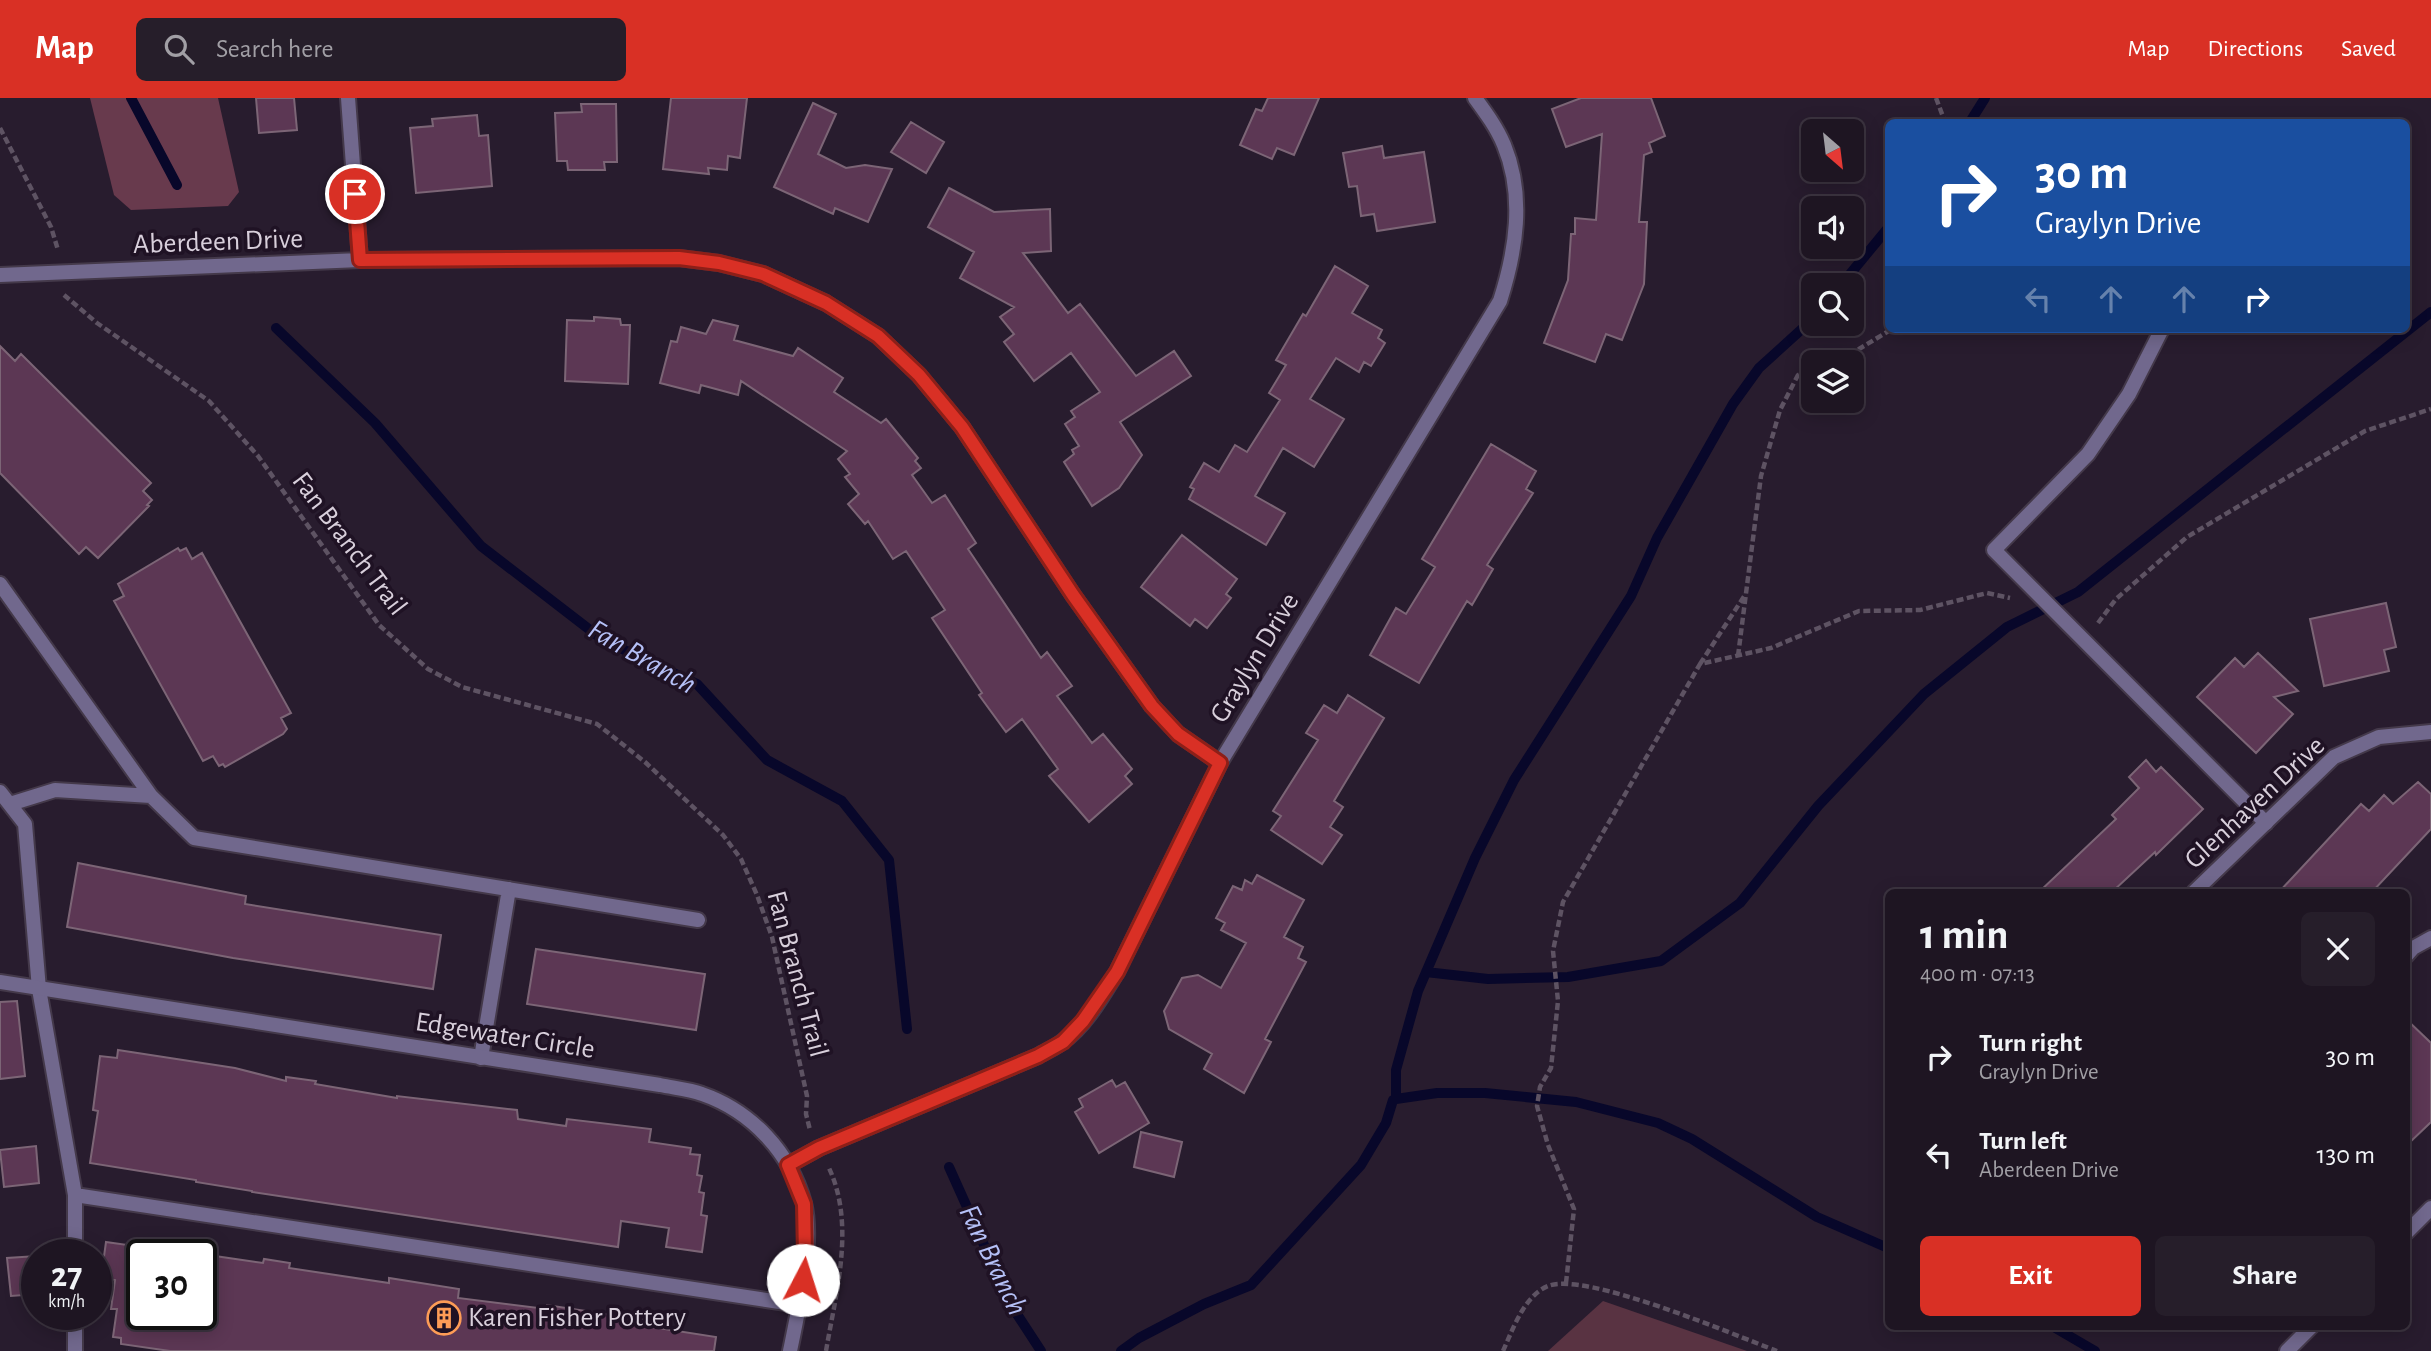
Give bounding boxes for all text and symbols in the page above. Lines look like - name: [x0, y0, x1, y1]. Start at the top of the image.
- search box: [136, 18, 626, 81]
- icon: search: [160, 30, 198, 68]
- text: Map: [35, 32, 94, 65]
- text: Search here: [216, 36, 334, 62]
- text: Map: [2127, 37, 2169, 61]
- text: Directions: [2207, 37, 2303, 61]
- text: Saved: [2341, 37, 2396, 61]
- north arrow: [1801, 119, 1864, 182]
- map controls: [1801, 119, 1864, 413]
- icon: right: [1920, 147, 2011, 238]
- text: 30 m: [2035, 149, 2129, 198]
- pin: [325, 164, 385, 224]
- icon: arrive: [336, 175, 374, 213]
- button: sound: [1801, 196, 1864, 259]
- text: Graylyn Drive: [2035, 207, 2202, 239]
- street label: Aberdeen Drive: [132, 225, 304, 259]
- button: search: [1801, 273, 1864, 336]
- icon: left: [2019, 280, 2057, 318]
- icon: ahead: [2092, 280, 2130, 318]
- icon: ahead: [2165, 280, 2203, 318]
- icon: right: [2238, 280, 2276, 318]
- button: layers: [1801, 350, 1864, 413]
- street label: Fan Branch Trail: [286, 467, 412, 621]
- street label: Graylyn Drive: [1205, 588, 1305, 728]
- water label: Fan Branch: [583, 614, 701, 700]
- street label: Glenhaven Drive: [2180, 732, 2330, 874]
- street label: Fan Branch Trail: [761, 888, 833, 1060]
- button: close: [2301, 912, 2375, 986]
- text: 1 min: [1920, 914, 2009, 956]
- text: 400 m · 07:13: [1920, 963, 2035, 986]
- street label: Edgewater Circle: [413, 1008, 597, 1064]
- text: Turn right: [1979, 1030, 2082, 1056]
- icon: right: [1920, 1038, 1958, 1076]
- text: 30 m: [2325, 1044, 2375, 1070]
- text: Graylyn Drive: [1979, 1061, 2099, 1084]
- text: Turn left: [1979, 1128, 2067, 1154]
- icon: left: [1920, 1136, 1958, 1174]
- text: 130 m: [2317, 1142, 2375, 1168]
- text: Aberdeen Drive: [1979, 1159, 2119, 1182]
- water label: Fan Branch: [953, 1200, 1033, 1320]
- button: Exit: [1920, 1236, 2141, 1316]
- button: Share: [2155, 1236, 2375, 1316]
- speed limit sign: 30: [126, 1239, 217, 1330]
- position arrow: [766, 1243, 840, 1317]
- text: 27: [51, 1258, 82, 1293]
- text: km/h: [48, 1293, 85, 1311]
- building icon: Karen Fisher Pottery: [425, 1299, 463, 1337]
- place label: Karen Fisher Pottery: [468, 1304, 686, 1332]

